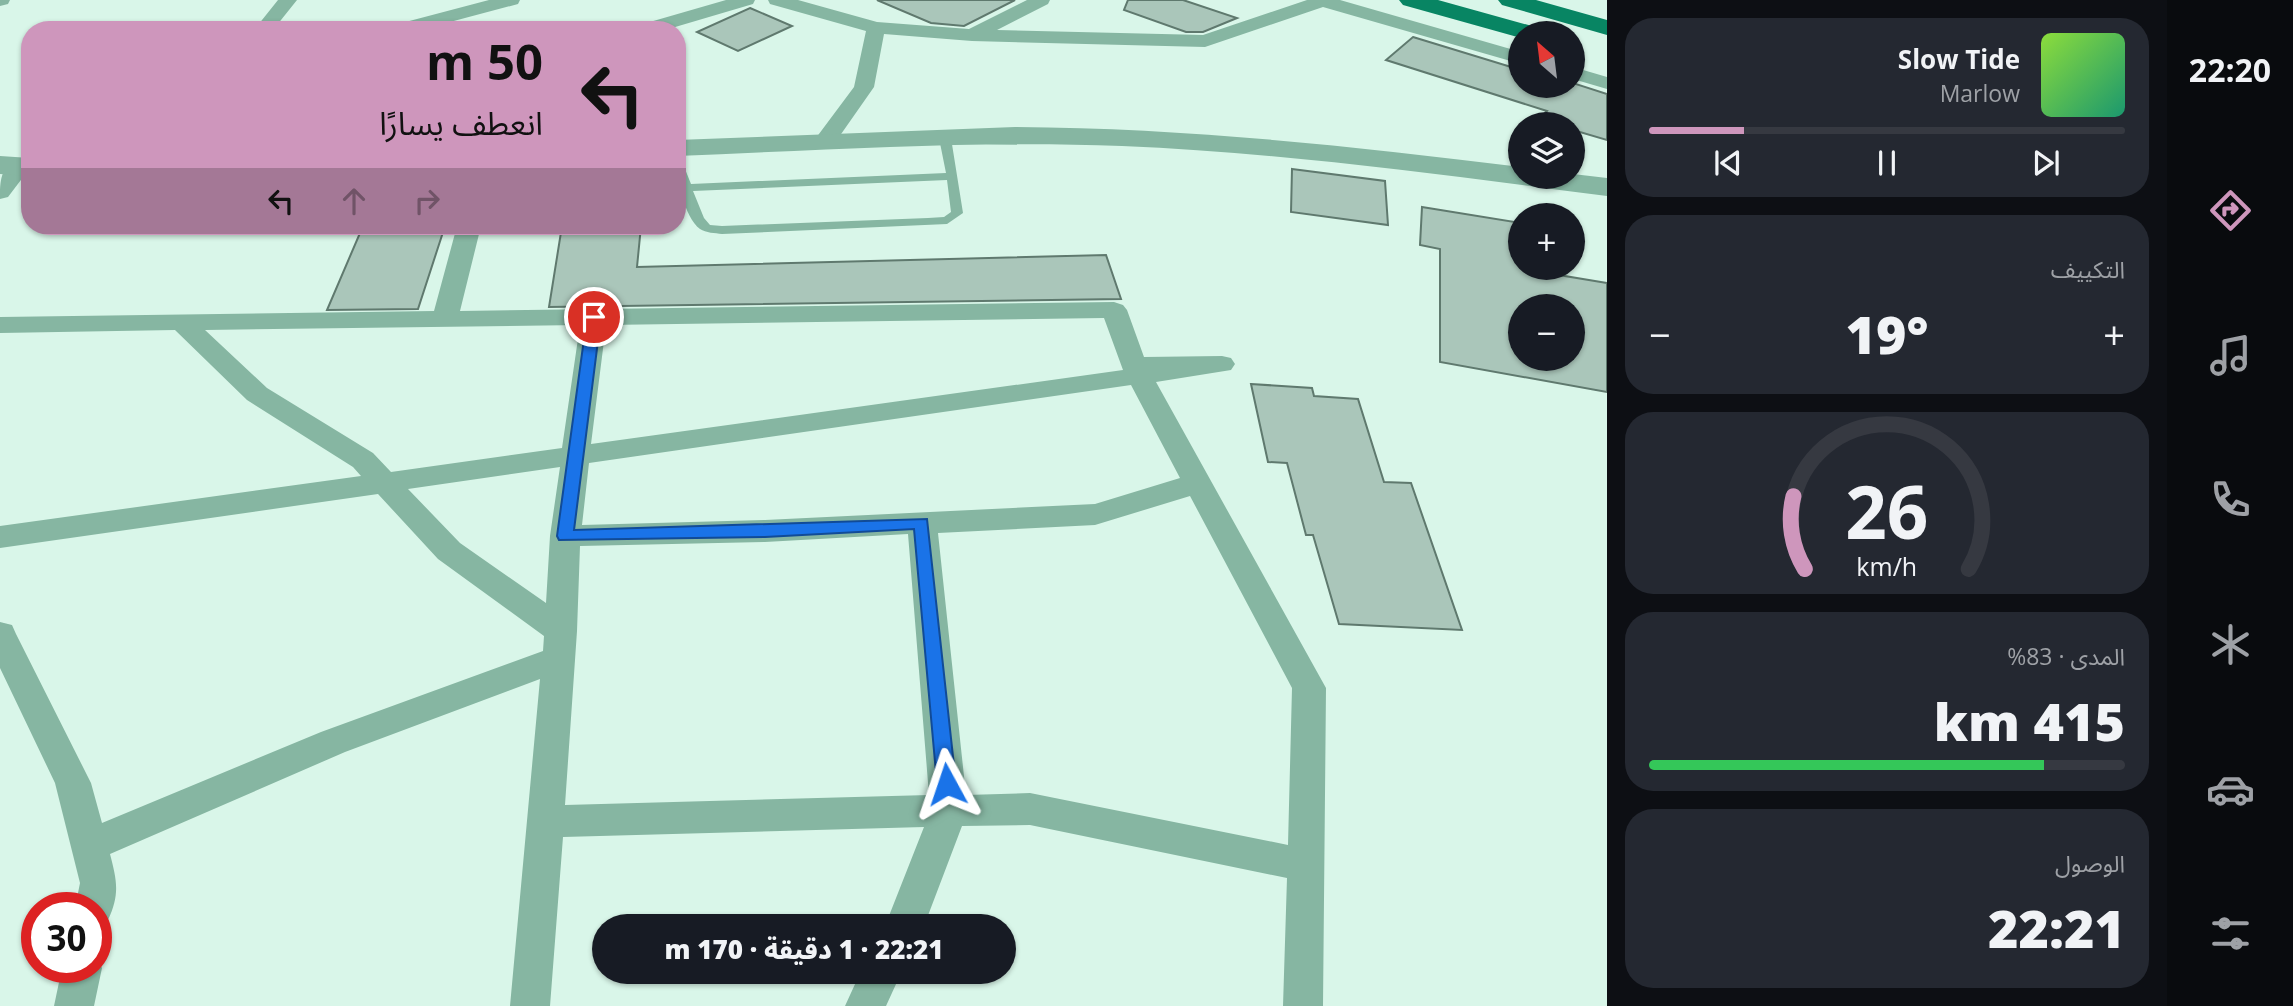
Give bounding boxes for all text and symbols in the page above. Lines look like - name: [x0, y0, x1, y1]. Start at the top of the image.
- north arrow: [1508, 21, 1586, 98]
- map controls: [1508, 21, 1585, 371]
- text: 50 m: [426, 28, 543, 94]
- text: Slow Tide: [1898, 41, 2020, 77]
- text: 22:20: [2189, 48, 2271, 91]
- icon: left: [567, 49, 658, 140]
- text: Marlow: [1940, 77, 2020, 109]
- text: انعطف يسارًا: [379, 101, 543, 144]
- button: layers: [1508, 112, 1585, 189]
- icon: previous: [1709, 144, 1747, 182]
- icon: pause: [1868, 144, 1906, 182]
- icon: next: [2027, 144, 2065, 182]
- icon: left: [262, 182, 300, 220]
- icon: ahead: [335, 182, 373, 220]
- icon: right: [408, 182, 446, 220]
- icon: directions: [2206, 186, 2255, 235]
- button: +: [1508, 203, 1585, 280]
- text: التكييف: [2051, 253, 2125, 285]
- pin: [564, 287, 624, 347]
- button: −: [1508, 294, 1585, 371]
- icon: arrive: [575, 298, 613, 336]
- text: 19°: [1846, 298, 1928, 369]
- text: −: [1649, 308, 1671, 360]
- text: +: [2103, 308, 2125, 360]
- icon: music: [2206, 331, 2255, 380]
- text: 26: [1845, 461, 1929, 560]
- icon: phone: [2206, 475, 2255, 524]
- text: km/h: [1857, 549, 1917, 583]
- icon: climate: [2206, 620, 2255, 669]
- text: المدى · 83%: [2007, 640, 2125, 672]
- text: 415 km: [1934, 685, 2125, 756]
- position arrow: [910, 747, 984, 821]
- icon: car: [2206, 765, 2255, 814]
- text: الوصول: [2055, 847, 2125, 879]
- speed limit sign: 30: [21, 892, 112, 983]
- text: 22:21: [1988, 892, 2125, 963]
- icon: filters: [2206, 909, 2255, 958]
- text: 22:21 · 1 دقيقة · 170 m: [665, 931, 943, 967]

